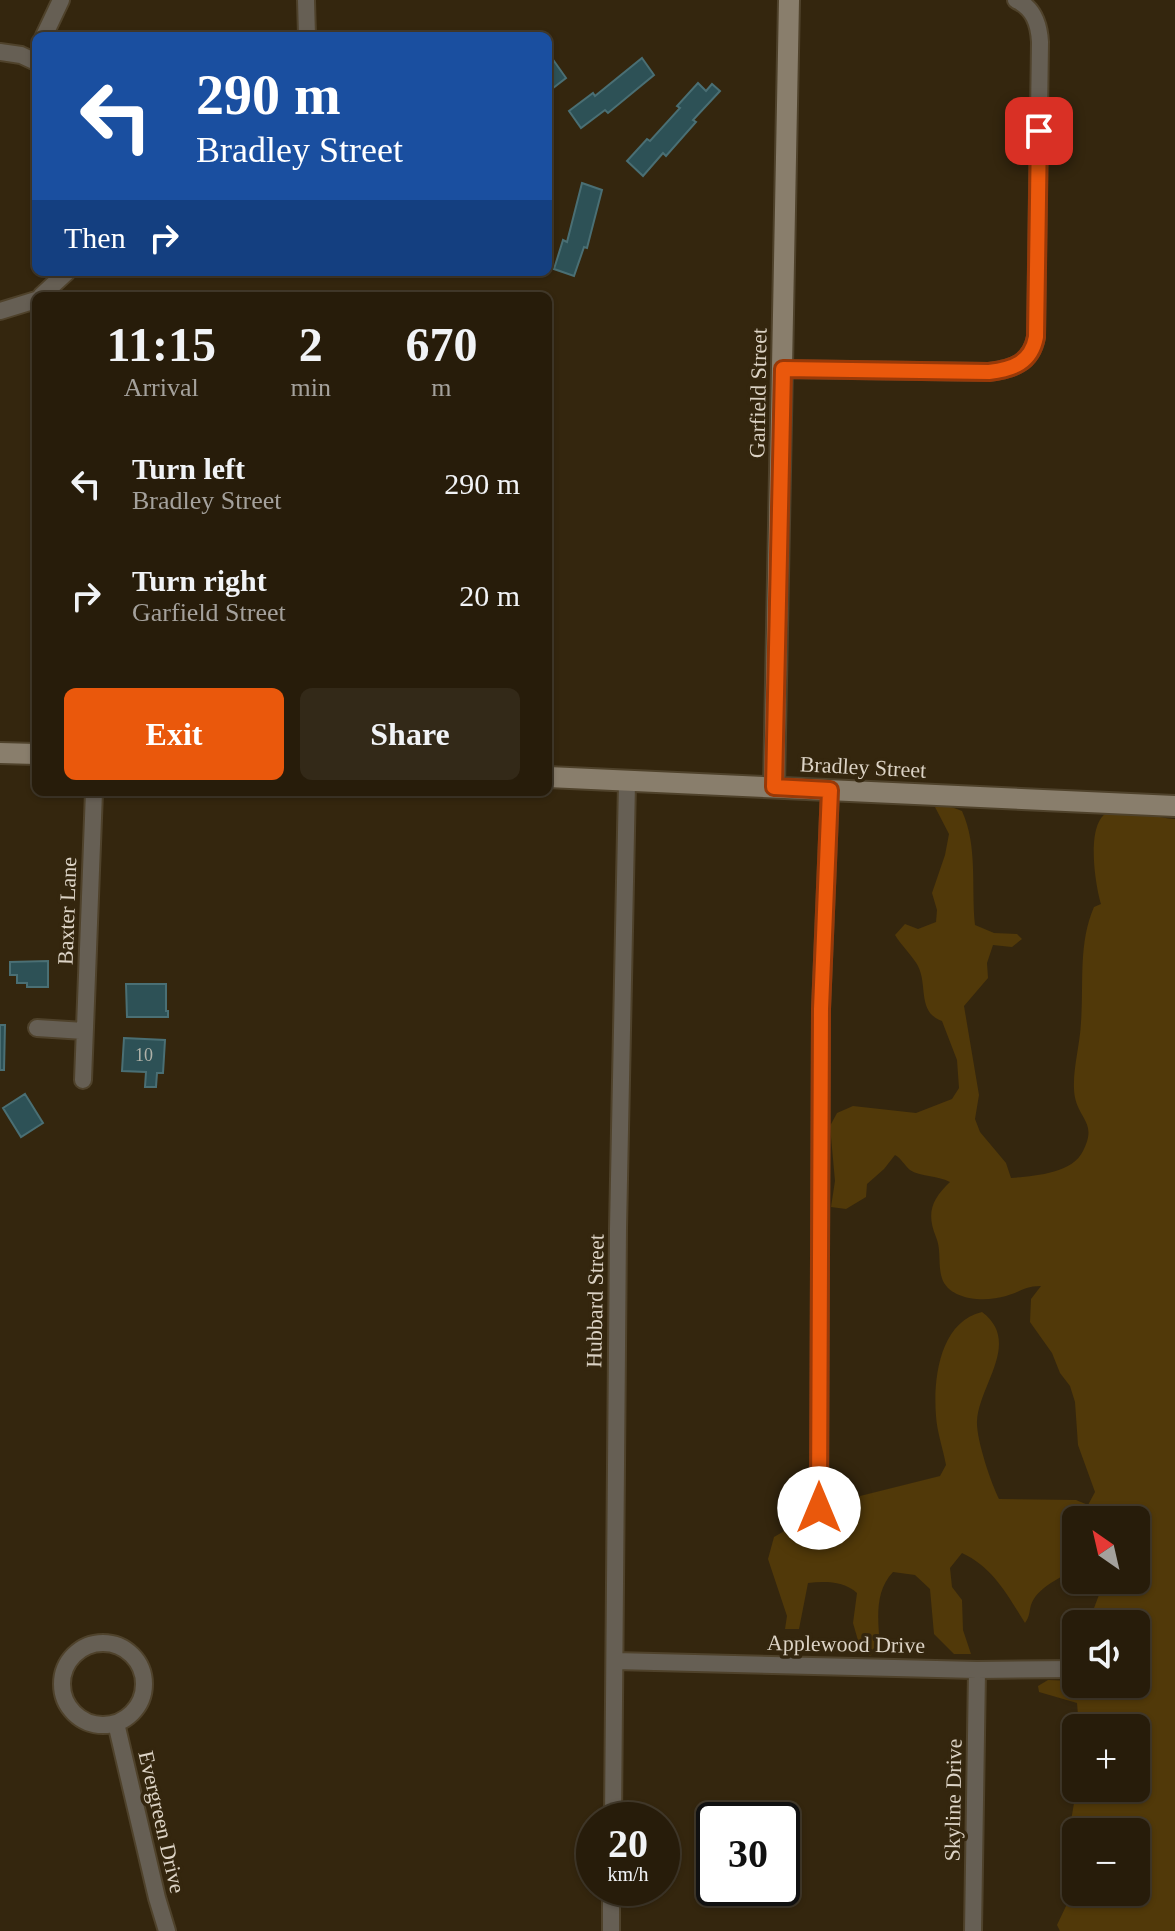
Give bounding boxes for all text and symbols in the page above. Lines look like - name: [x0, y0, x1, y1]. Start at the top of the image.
- icon: left: [64, 64, 168, 168]
- text: 290 m: [196, 64, 341, 126]
- pin: [1005, 97, 1073, 165]
- icon: arrive: [1017, 109, 1061, 153]
- text: Bradley Street: [196, 130, 403, 170]
- icon: right: [142, 216, 186, 260]
- text: Then: [64, 221, 126, 254]
- text: 11:15: [107, 318, 216, 371]
- text: 2: [299, 318, 323, 371]
- text: 670: [405, 318, 477, 371]
- street label: Garfield Street: [744, 328, 772, 458]
- text: Arrival: [124, 373, 199, 402]
- text: min: [290, 373, 331, 402]
- text: m: [431, 373, 452, 402]
- text: Turn left: [132, 452, 245, 485]
- icon: left: [64, 462, 108, 506]
- text: 290 m: [444, 467, 520, 500]
- text: Bradley Street: [132, 486, 281, 515]
- text: Turn right: [132, 564, 267, 597]
- icon: right: [64, 574, 108, 618]
- text: 20 m: [459, 579, 520, 612]
- text: Garfield Street: [132, 598, 286, 627]
- button: Exit: [64, 688, 284, 780]
- button: Share: [300, 688, 520, 780]
- street label: Bradley Street: [799, 751, 927, 783]
- street label: Baxter Lane: [53, 857, 81, 965]
- house number: 10: [135, 1045, 153, 1065]
- street label: Hubbard Street: [581, 1234, 609, 1368]
- position arrow: [777, 1466, 861, 1550]
- north arrow: [1062, 1506, 1150, 1594]
- map controls: [1062, 1506, 1150, 1906]
- button: sound: [1062, 1610, 1150, 1698]
- street label: Applewood Drive: [767, 1630, 925, 1658]
- button: +: [1062, 1714, 1150, 1802]
- street label: Skyline Drive: [939, 1738, 967, 1862]
- street label: Evergreen Drive: [133, 1748, 191, 1896]
- speed limit sign: 30: [696, 1802, 800, 1906]
- button: −: [1062, 1818, 1150, 1906]
- text: 20: [608, 1821, 648, 1866]
- text: km/h: [607, 1863, 649, 1885]

